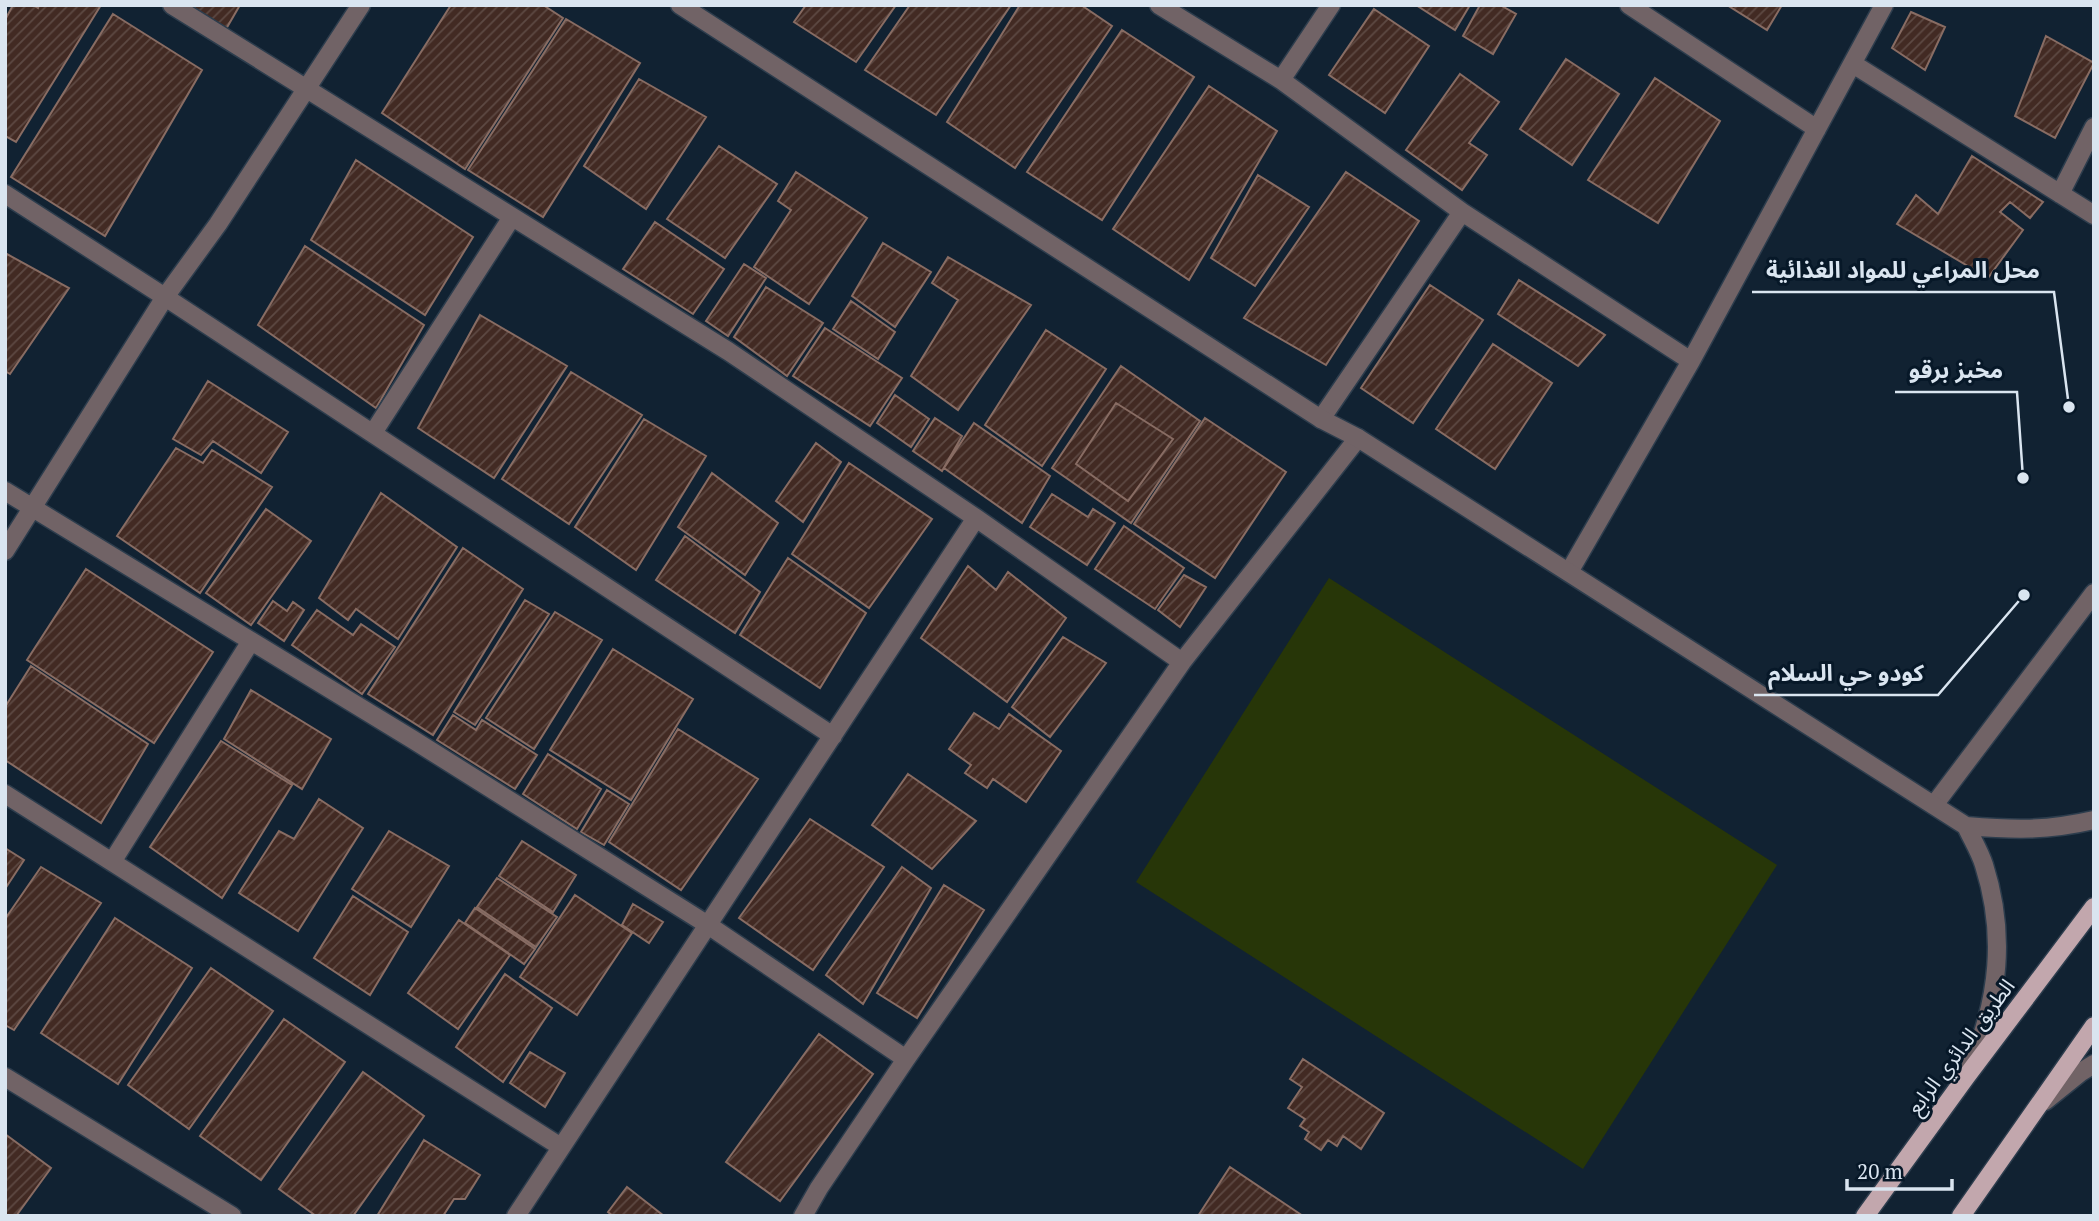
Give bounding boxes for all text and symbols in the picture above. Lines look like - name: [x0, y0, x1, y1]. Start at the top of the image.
- callout: محل المراعي للمواد الغذائية: [1752, 248, 2054, 292]
- text: محل المراعي للمواد الغذائية: [1766, 254, 2040, 288]
- callout: مخبز برقو: [1895, 348, 2017, 392]
- text: مخبز برقو: [1909, 354, 2003, 385]
- callout: كودو حي السلام: [1754, 651, 1938, 695]
- text: كودو حي السلام: [1768, 657, 1925, 691]
- street label: الطريق الدائري الرابع: [1900, 973, 2023, 1122]
- scale bar: [1847, 1148, 1952, 1192]
- text: 20 m: [1857, 1157, 1903, 1185]

